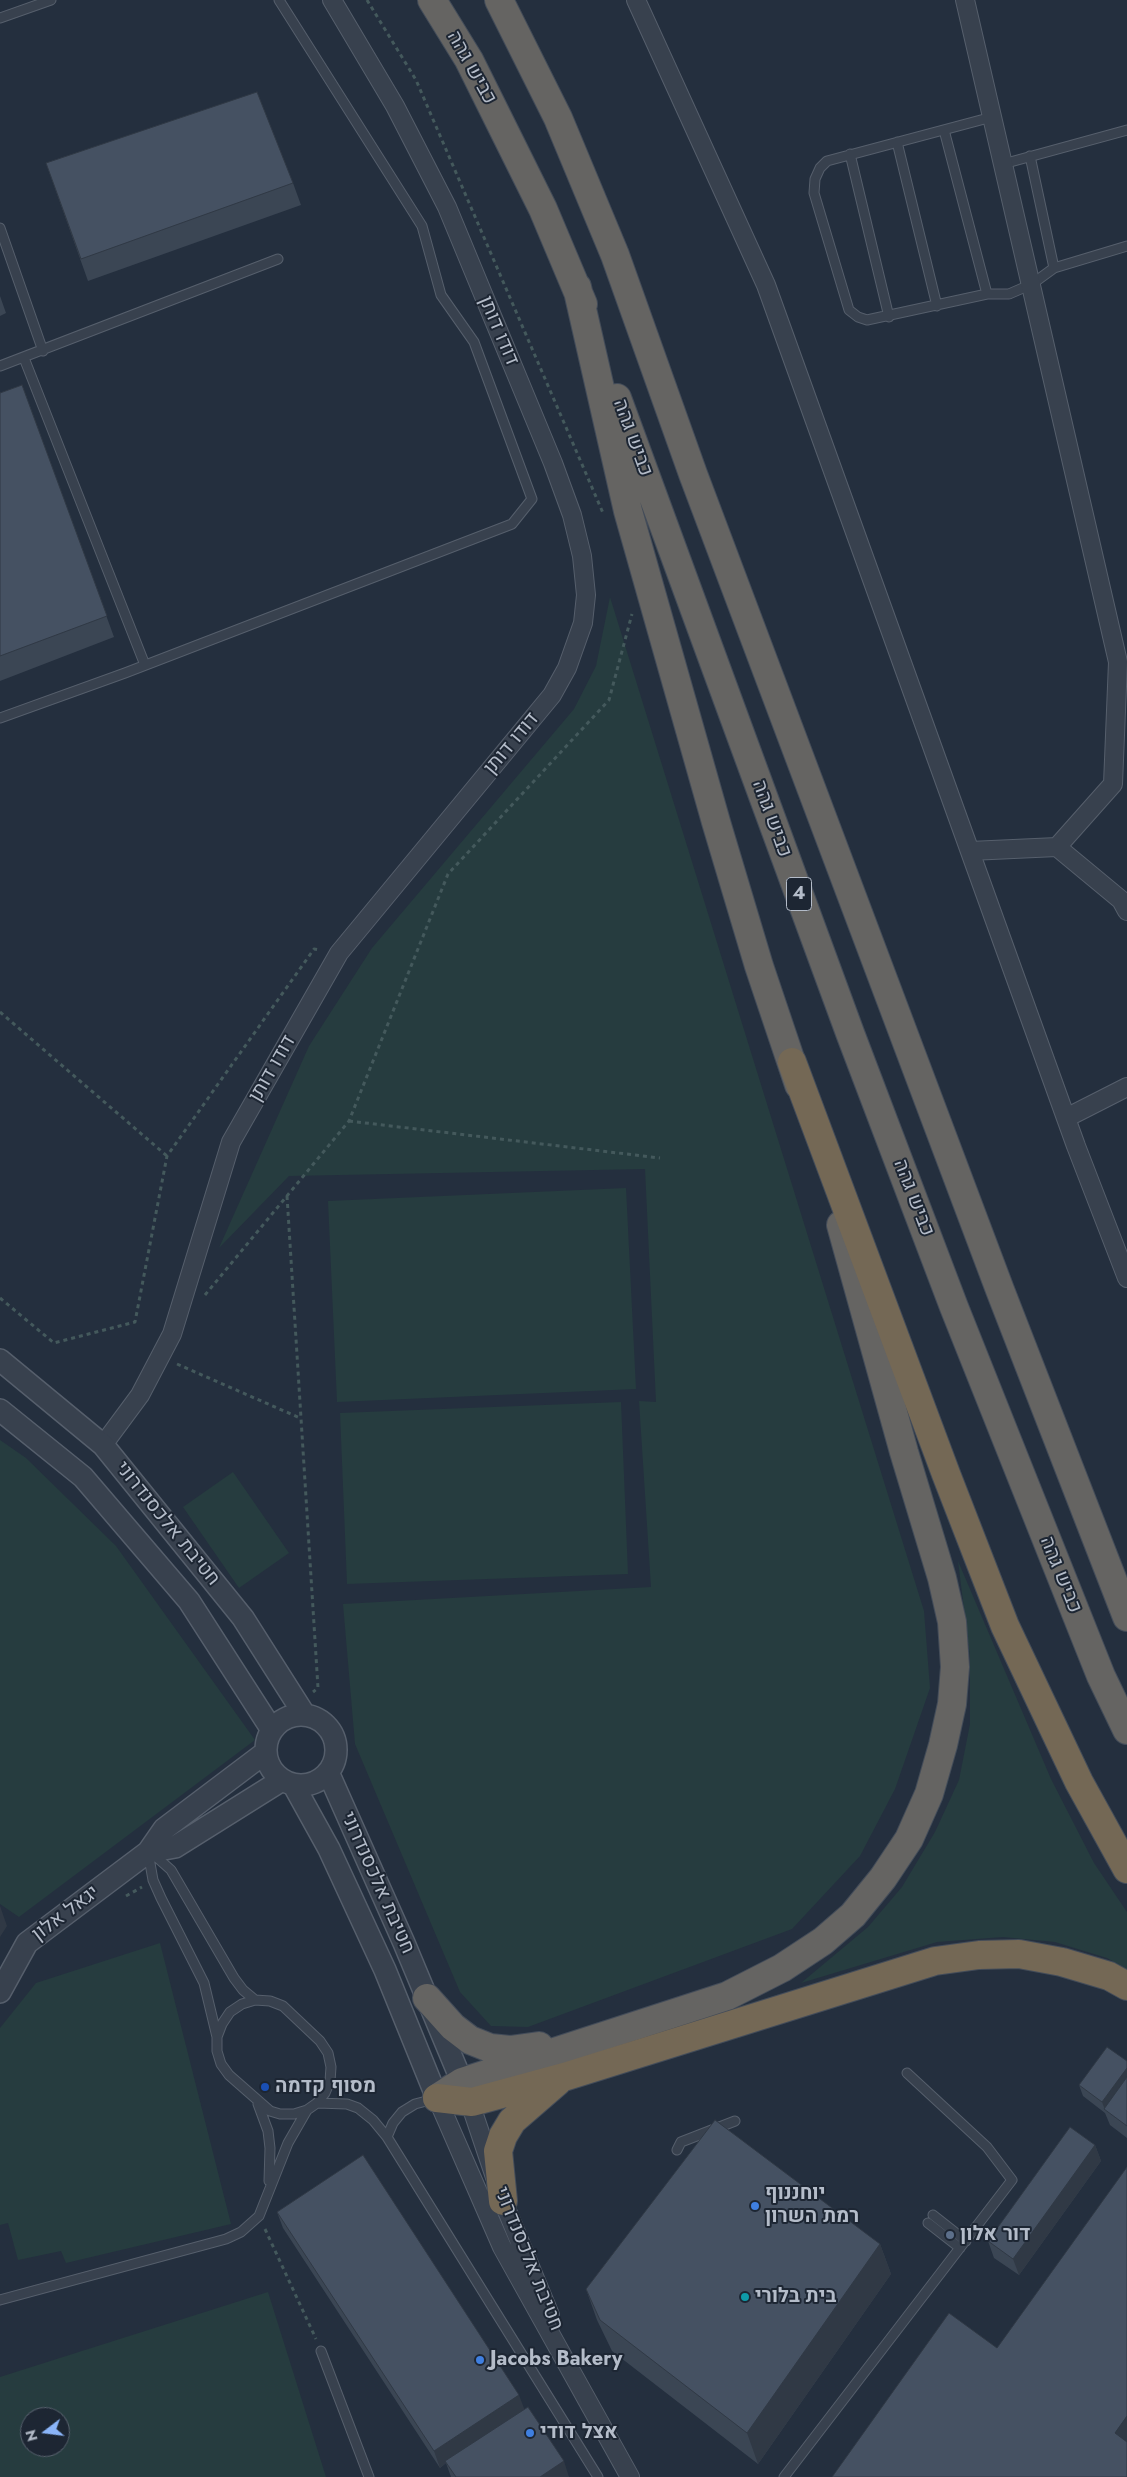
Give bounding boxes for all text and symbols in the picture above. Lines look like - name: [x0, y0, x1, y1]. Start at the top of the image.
- street label: כביש גהה: [441, 27, 501, 109]
- street label: דודו דותן: [473, 293, 523, 369]
- street label: כביש גהה: [607, 396, 657, 480]
- street label: דודו דותן: [479, 708, 545, 780]
- street label: כביש גהה: [746, 777, 796, 861]
- road number: 4: [786, 878, 812, 911]
- street label: דודו דותן: [244, 1031, 302, 1107]
- street label: כביש גהה: [887, 1156, 939, 1240]
- street label: חטיבת אלכסנדרוני: [110, 1457, 224, 1591]
- street label: כביש גהה: [1034, 1533, 1086, 1617]
- street label: חטיבת אלכסנדרוני: [335, 1808, 419, 1958]
- street label: יגאל אלון: [28, 1881, 104, 1947]
- place label: מסוף קדמה: [275, 2075, 376, 2099]
- marker: מסוף קדמה: [259, 2081, 271, 2093]
- place label: יוחננוף רמת השרון: [765, 2182, 859, 2229]
- street label: חטיבת אלכסנדרוני: [488, 2184, 568, 2334]
- marker: יוחננוף רמת השרון: [749, 2200, 761, 2212]
- place label: דור אלון: [960, 2223, 1030, 2247]
- marker: דור אלון: [944, 2229, 956, 2241]
- place label: בית בלורי: [755, 2285, 836, 2309]
- marker: בית בלורי: [739, 2291, 751, 2303]
- place label: Jacobs Bakery: [490, 2348, 623, 2372]
- marker: Jacobs Bakery: [474, 2354, 486, 2366]
- north arrow: [20, 2407, 70, 2457]
- place label: אצל דודי: [540, 2421, 618, 2445]
- marker: אצל דודי: [524, 2427, 536, 2439]
- text: N: [20, 2428, 43, 2444]

